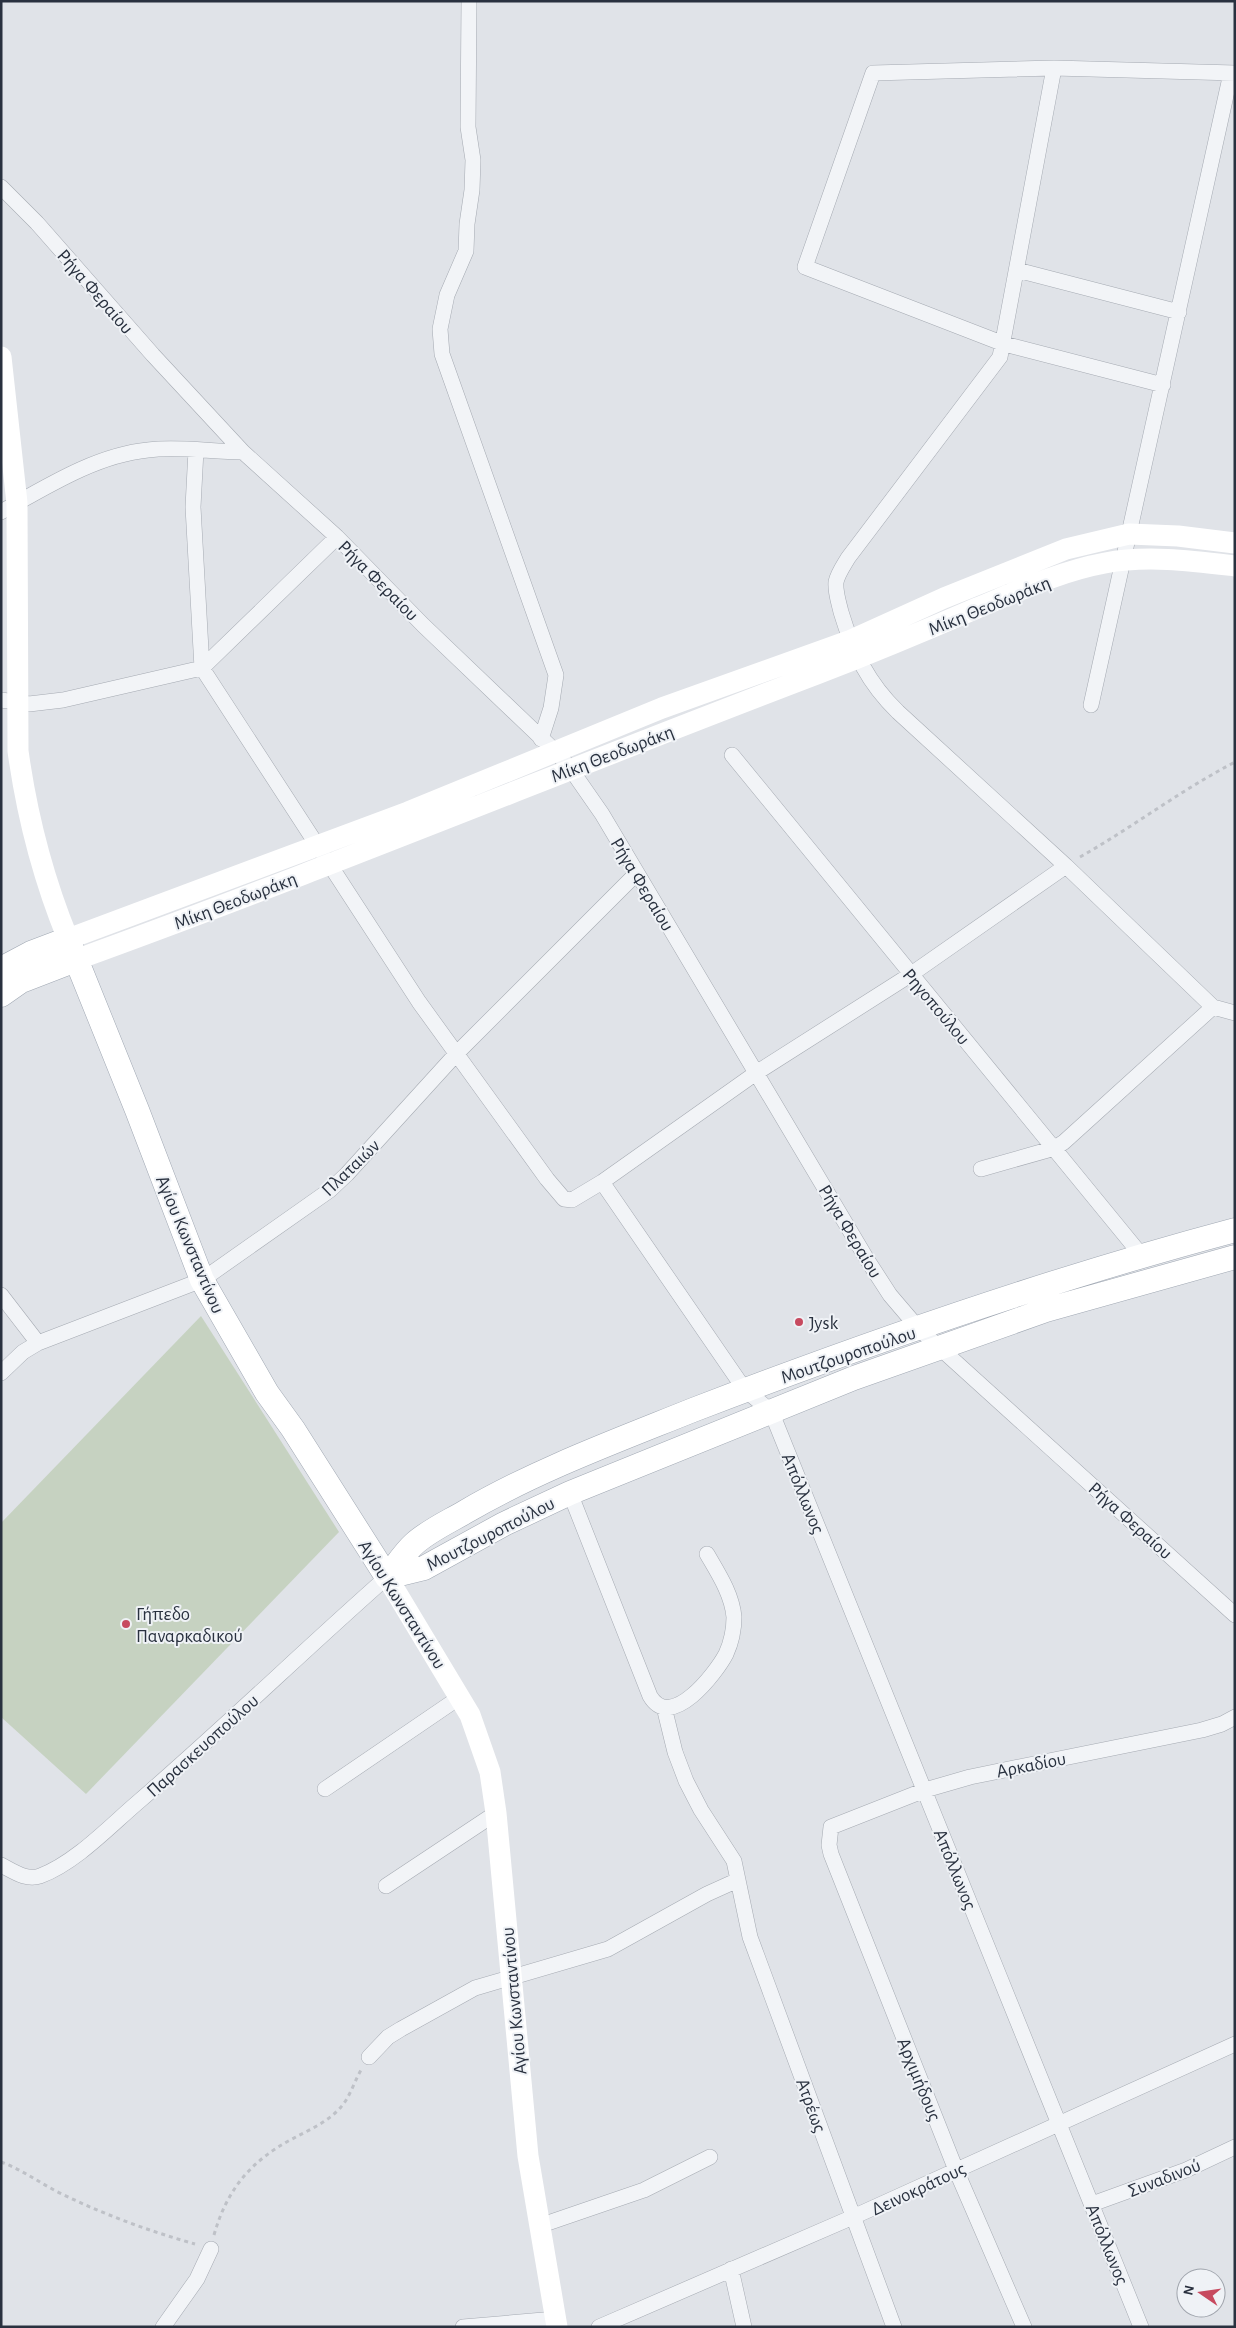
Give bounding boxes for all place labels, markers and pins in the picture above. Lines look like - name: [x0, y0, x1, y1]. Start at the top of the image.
- place label: Jysk: [809, 1314, 838, 1333]
- marker: Jysk: [793, 1316, 805, 1328]
- place label: Γήπεδο Παναρκαδικού: [136, 1605, 243, 1646]
- marker: Γήπεδο Παναρκαδικού: [120, 1618, 132, 1630]

